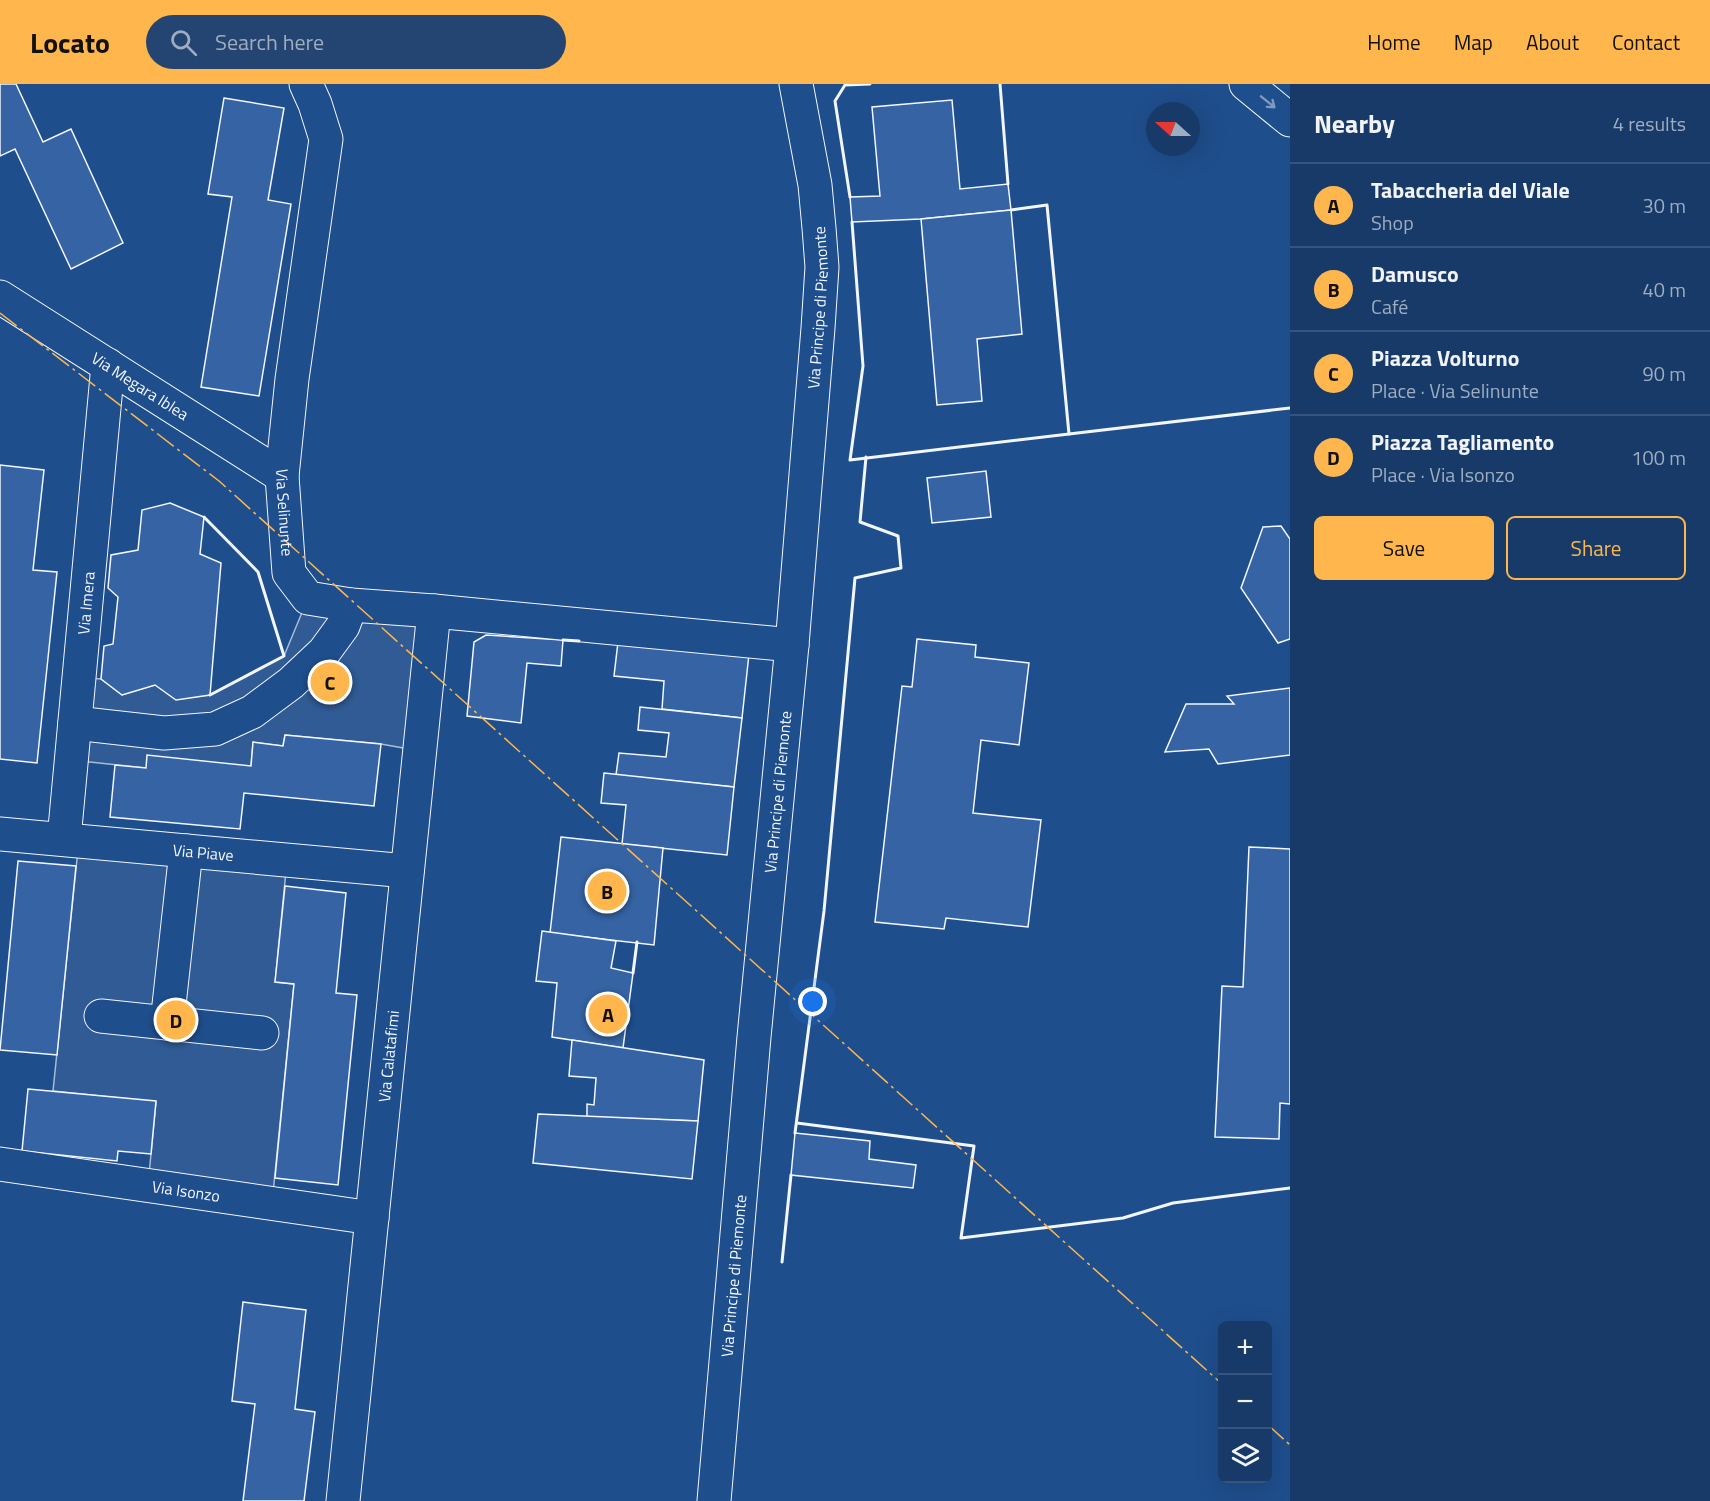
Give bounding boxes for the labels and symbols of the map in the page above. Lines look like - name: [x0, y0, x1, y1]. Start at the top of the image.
- one-way arrow: [1260, 95, 1276, 108]
- north arrow: [1146, 102, 1200, 156]
- street label: Via Principe di Piemonte: [801, 226, 834, 390]
- street label: Via Megara Iblea: [87, 346, 194, 426]
- street label: Via Selinunte: [270, 467, 300, 557]
- street label: Via Imera: [71, 570, 101, 636]
- pin: C: [310, 660, 350, 704]
- street label: Via Principe di Piemonte: [758, 710, 798, 874]
- street label: Via Piave: [172, 838, 235, 867]
- pin: B: [588, 868, 626, 914]
- your location: [798, 987, 827, 1016]
- pin: A: [588, 992, 628, 1036]
- pin: D: [156, 998, 195, 1042]
- street label: Via Calatafimi: [372, 1009, 405, 1103]
- street label: Via Isonzo: [150, 1174, 222, 1208]
- street label: Via Principe di Piemonte: [714, 1194, 752, 1358]

